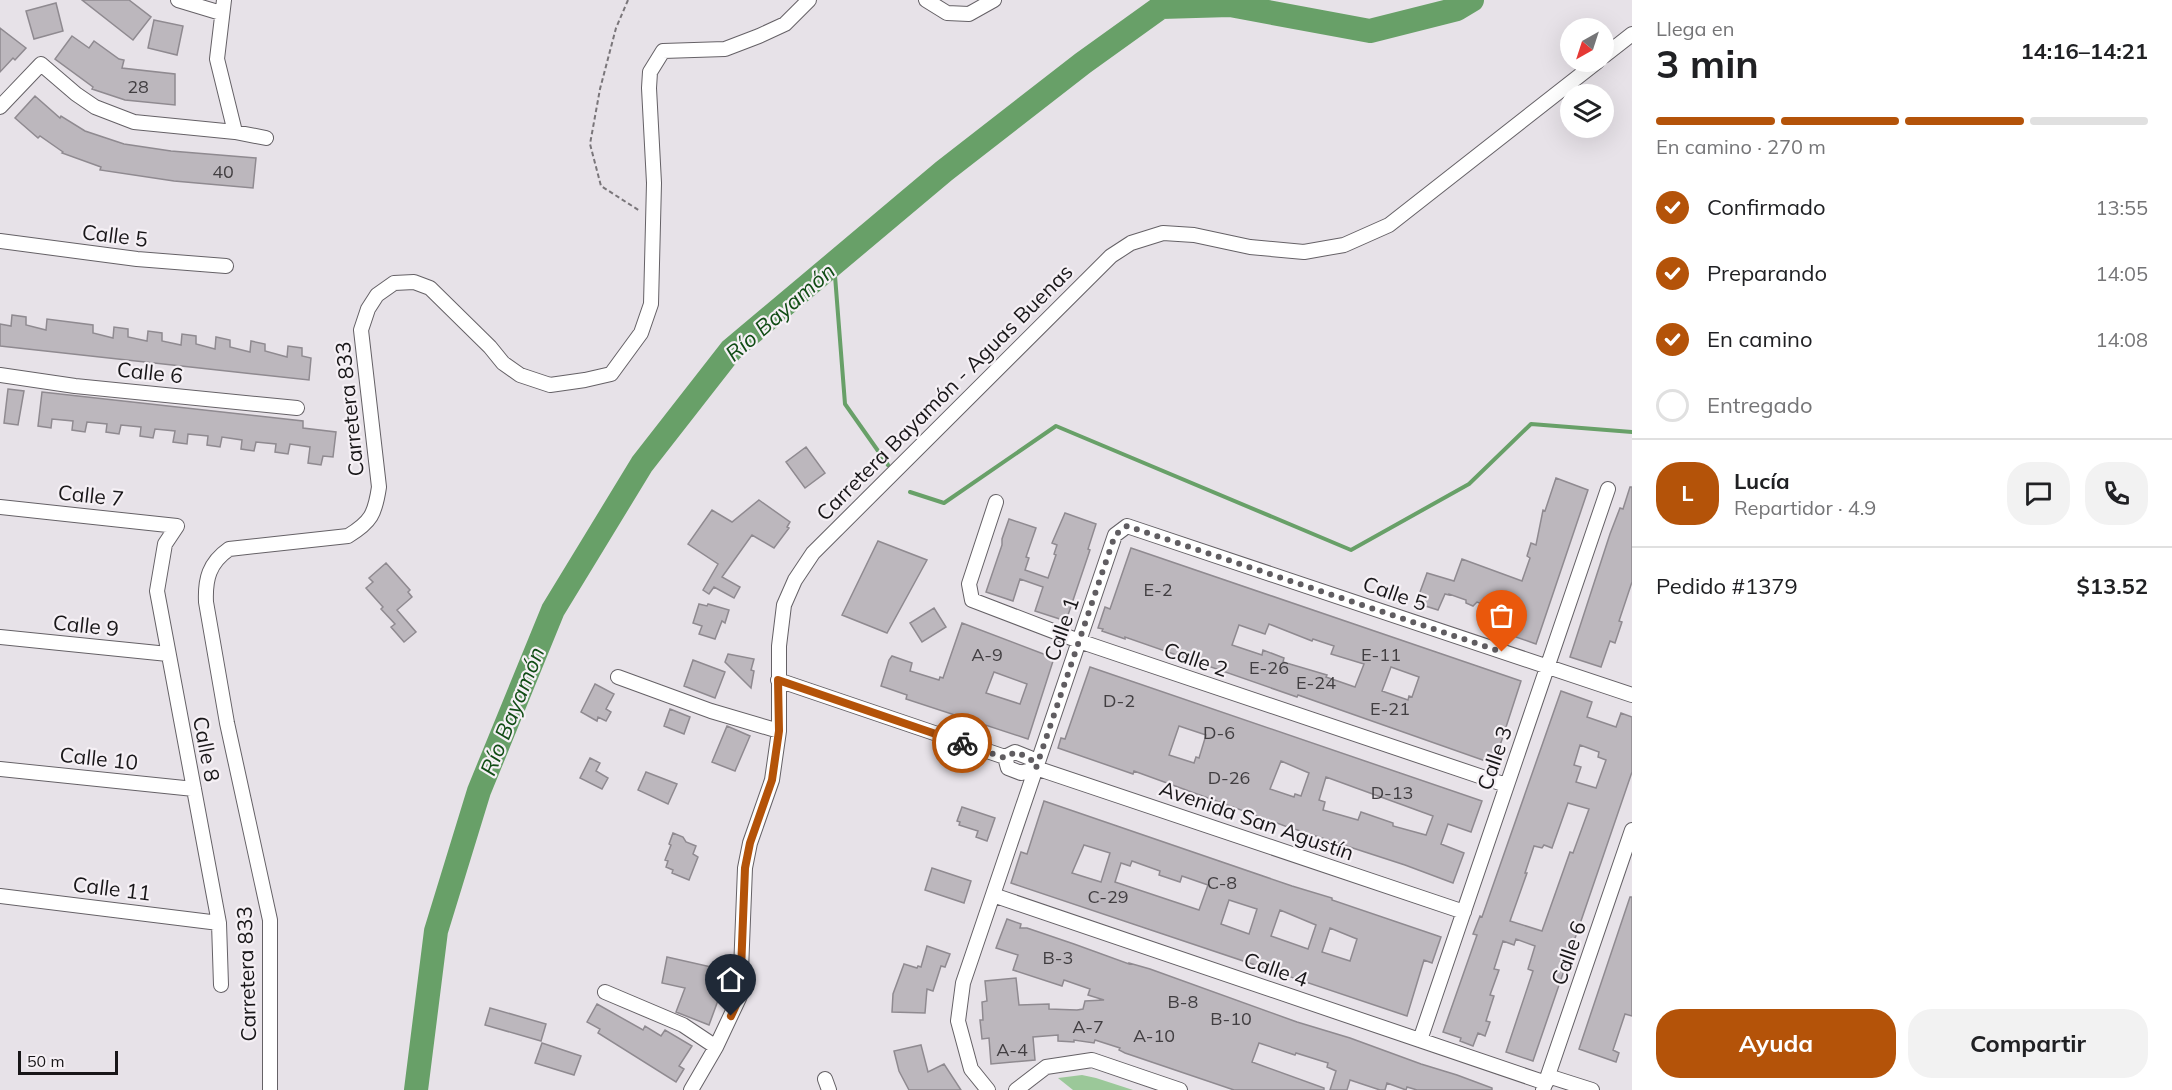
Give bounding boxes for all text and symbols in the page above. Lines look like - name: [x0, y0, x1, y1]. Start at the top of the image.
- text: Llega en: [1656, 16, 1734, 41]
- north arrow: [1560, 18, 1614, 72]
- map controls: [1560, 18, 1614, 138]
- text: 14:16–14:21: [2020, 37, 2148, 65]
- text: 3 min: [1656, 39, 1759, 88]
- house number: 28: [127, 75, 149, 98]
- button: layers: [1560, 84, 1614, 138]
- text: En camino · 270 m: [1656, 134, 1826, 159]
- house number: 40: [212, 160, 234, 183]
- icon: check: [1656, 191, 1689, 224]
- text: Confirmado: [1707, 193, 1826, 221]
- text: 13:55: [2095, 195, 2148, 220]
- street label: Calle 5: [81, 218, 149, 252]
- water label: Río Bayamón: [719, 257, 841, 367]
- icon: check: [1656, 257, 1689, 290]
- street label: Carretera Bayamón - Aguas Buenas: [810, 258, 1078, 526]
- text: Preparando: [1707, 259, 1827, 287]
- text: 14:05: [2095, 261, 2148, 286]
- icon: check: [1656, 323, 1689, 356]
- text: En camino: [1707, 325, 1813, 353]
- text: 14:08: [2095, 327, 2148, 352]
- street label: Carretera 833: [329, 340, 369, 478]
- street label: Calle 6: [116, 356, 184, 388]
- text: Entregado: [1707, 391, 1813, 419]
- button: chat: [2007, 462, 2070, 525]
- button: phone: [2085, 462, 2148, 525]
- text: Lucía: [1734, 467, 1790, 495]
- street label: Calle 7: [57, 479, 125, 511]
- text: L: [1681, 479, 1694, 507]
- text: Repartidor · 4.9: [1734, 495, 1876, 520]
- street label: Calle 5: [1360, 570, 1430, 616]
- text: Pedido #1379: [1656, 572, 1798, 600]
- text: $13.52: [2077, 572, 2148, 600]
- house number: E-2: [1143, 578, 1173, 601]
- pin: [1476, 590, 1527, 652]
- street label: Calle 1: [1038, 594, 1084, 664]
- icon: bag: [1485, 599, 1518, 632]
- street label: Calle 9: [52, 609, 120, 641]
- street label: Calle 2: [1161, 636, 1231, 682]
- water label: Río Bayamón: [473, 643, 551, 779]
- house number: A-9: [971, 643, 1003, 666]
- house number: E-11: [1361, 643, 1401, 666]
- house number: E-26: [1249, 656, 1289, 679]
- house number: E-24: [1296, 671, 1336, 694]
- house number: D-2: [1103, 689, 1135, 712]
- house number: E-21: [1370, 697, 1410, 720]
- courier: [932, 713, 992, 773]
- street label: Calle 8: [188, 714, 226, 784]
- house number: D-6: [1203, 721, 1235, 744]
- street label: Calle 3: [1471, 723, 1517, 793]
- icon: bike: [946, 727, 979, 760]
- street label: Calle 10: [58, 741, 140, 775]
- house number: D-26: [1208, 766, 1250, 789]
- street label: Avenida San Agustín: [1156, 775, 1358, 865]
- house number: D-13: [1371, 781, 1413, 804]
- street label: Calle 11: [71, 870, 153, 906]
- house number: C-8: [1207, 871, 1237, 894]
- house number: C-29: [1087, 885, 1129, 908]
- street label: Carretera 833: [231, 906, 261, 1042]
- street label: Calle 6: [1545, 918, 1591, 988]
- house number: B-3: [1043, 946, 1073, 969]
- street label: Calle 4: [1241, 946, 1312, 992]
- pin: [705, 954, 756, 1016]
- icon: home: [714, 963, 747, 996]
- house number: B-8: [1168, 990, 1198, 1013]
- house number: B-10: [1210, 1007, 1252, 1030]
- button: Ayuda: [1656, 1009, 1896, 1078]
- button: Compartir: [1908, 1009, 2148, 1078]
- house number: A-7: [1072, 1015, 1104, 1038]
- house number: A-10: [1133, 1024, 1175, 1047]
- house number: A-4: [996, 1038, 1028, 1061]
- scale bar: [18, 1048, 118, 1076]
- text: 50 m: [27, 1051, 64, 1071]

